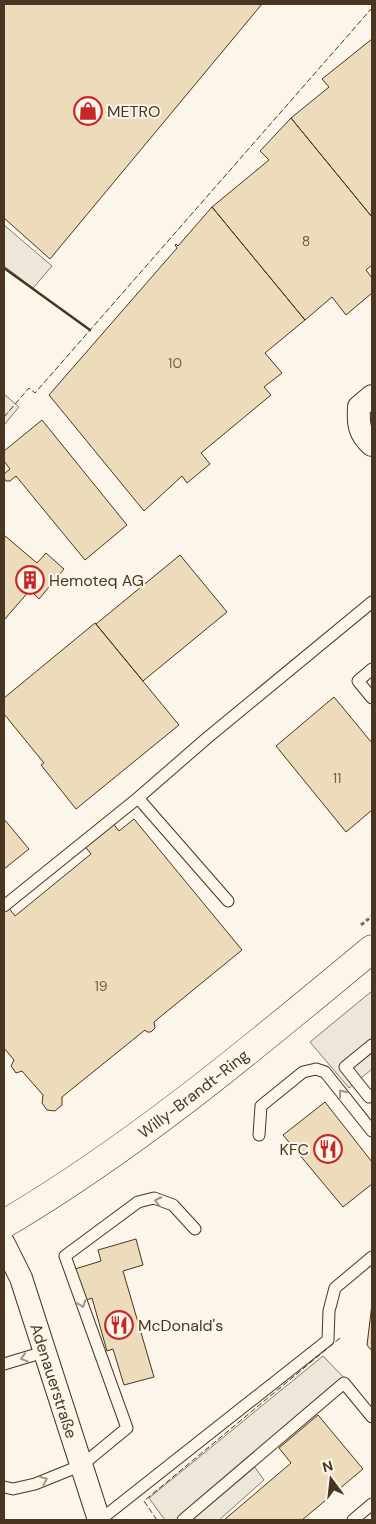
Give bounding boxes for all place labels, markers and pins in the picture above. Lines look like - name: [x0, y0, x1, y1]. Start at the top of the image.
- shop icon: METRO: [73, 96, 103, 126]
- place label: METRO: [107, 101, 160, 122]
- building icon: Hemoteq AG: [15, 565, 45, 595]
- place label: Hemoteq AG: [49, 570, 144, 591]
- restaurant icon: KFC: [313, 1134, 343, 1164]
- place label: KFC: [280, 1139, 309, 1160]
- restaurant icon: McDonald's: [104, 1310, 134, 1340]
- place label: McDonald's: [138, 1315, 223, 1336]

